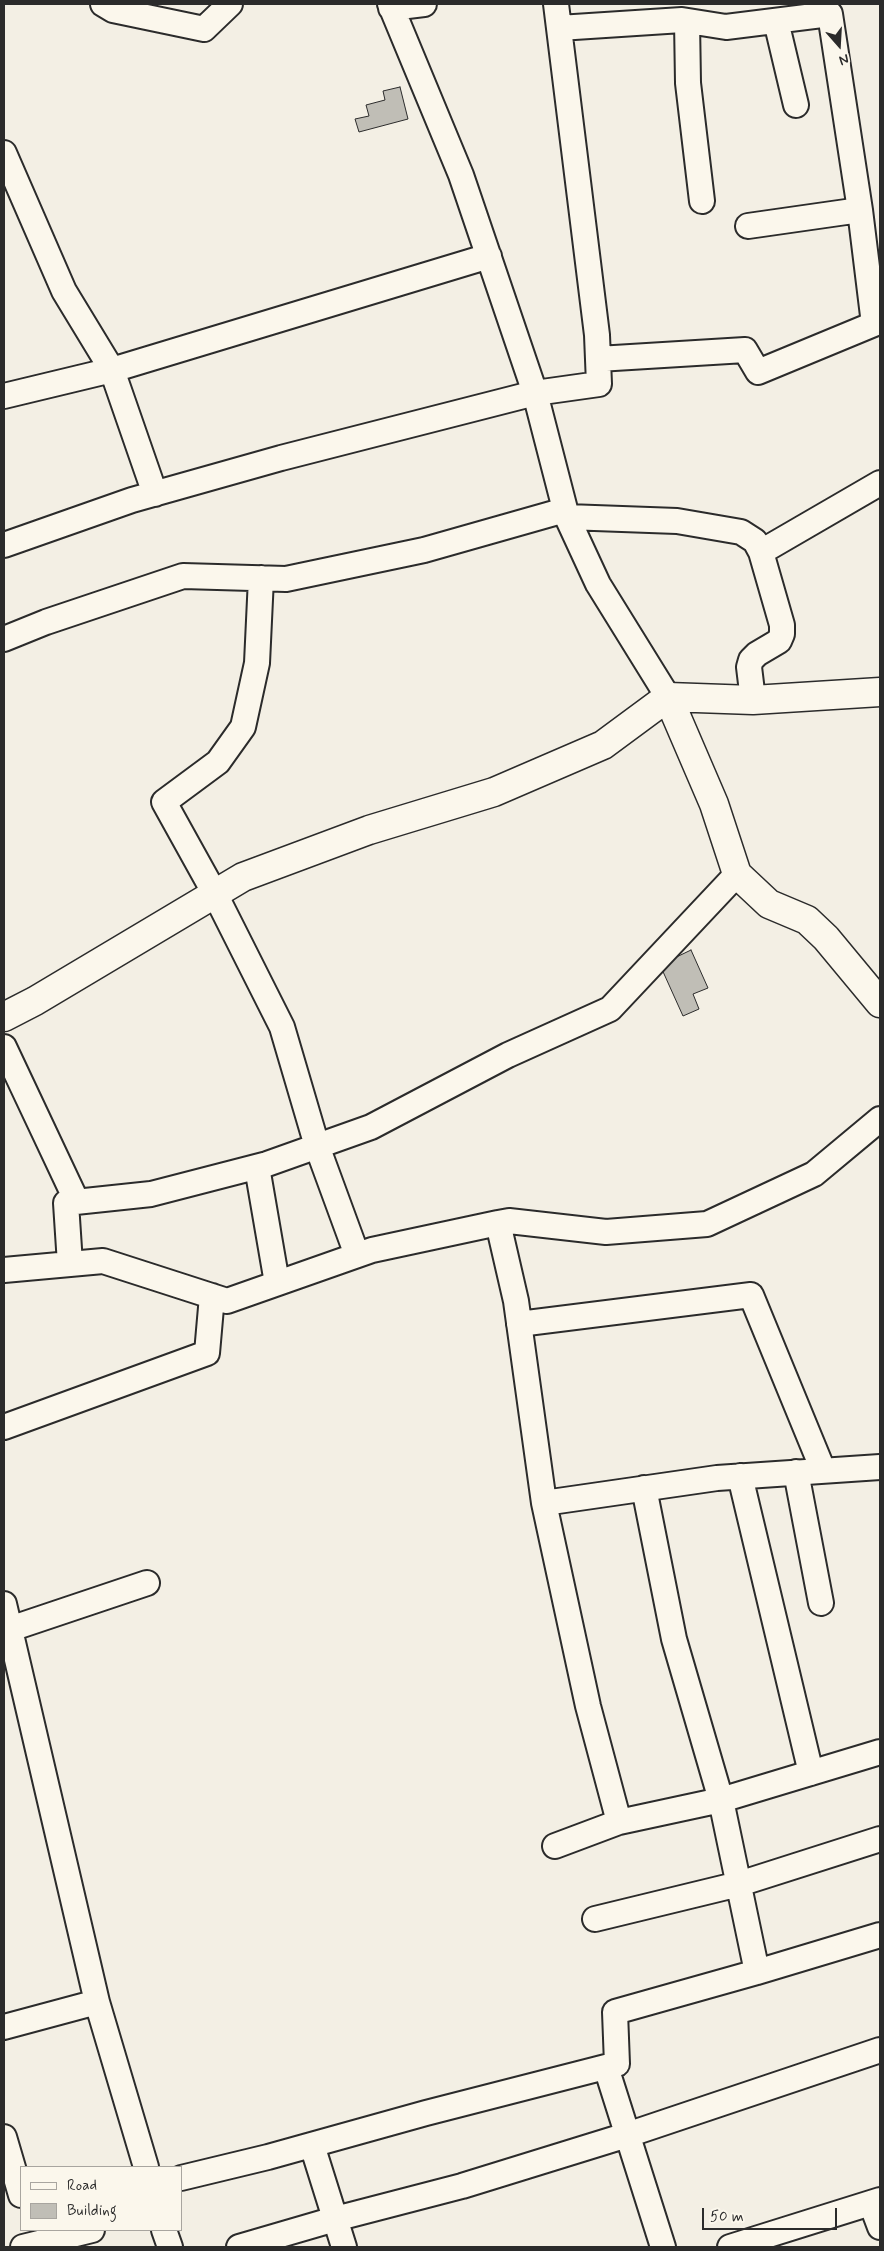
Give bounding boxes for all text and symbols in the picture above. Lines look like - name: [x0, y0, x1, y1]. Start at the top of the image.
- north arrow: [814, 20, 864, 70]
- text: N: [837, 49, 851, 69]
- legend: [20, 2166, 182, 2231]
- text: Road: [67, 2176, 97, 2196]
- scale bar: [704, 2198, 839, 2230]
- text: Building: [67, 2201, 117, 2221]
- text: 50 m: [710, 2207, 744, 2227]

